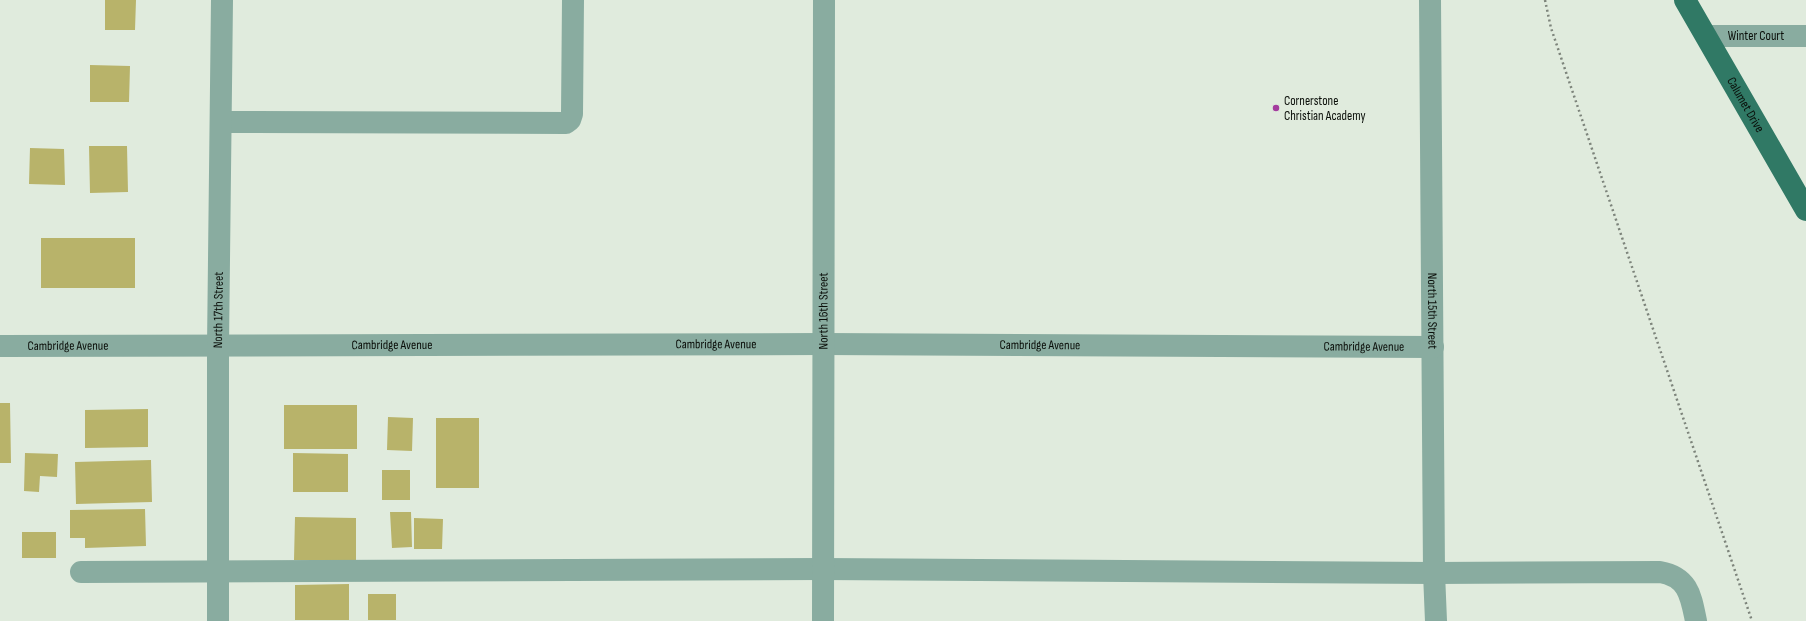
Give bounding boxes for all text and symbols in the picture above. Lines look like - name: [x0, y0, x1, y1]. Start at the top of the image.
- street label: Winter Court: [1728, 28, 1784, 44]
- street label: Calumet Drive: [1723, 74, 1768, 135]
- place label: Cornerstone Christian Academy: [1284, 93, 1365, 124]
- marker: Cornerstone Christian Academy: [1271, 103, 1281, 113]
- street label: North 17th Street: [210, 272, 227, 348]
- street label: North 16th Street: [815, 272, 832, 349]
- street label: North 15th Street: [1424, 273, 1440, 349]
- street label: Cambridge Avenue: [676, 336, 756, 352]
- street label: Cambridge Avenue: [352, 337, 432, 353]
- street label: Cambridge Avenue: [1000, 337, 1080, 353]
- street label: Cambridge Avenue: [28, 338, 108, 354]
- street label: Cambridge Avenue: [1324, 338, 1404, 355]

